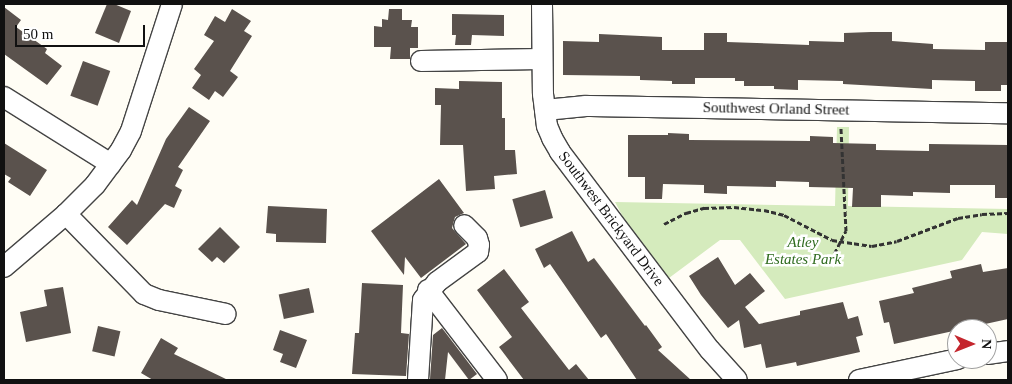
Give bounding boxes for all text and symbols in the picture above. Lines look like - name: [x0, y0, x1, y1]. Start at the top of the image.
- scale bar: [18, 15, 148, 47]
- text: 50 m: [23, 26, 53, 42]
- street label: Southwest Orland Street: [703, 99, 849, 119]
- street label: Southwest Brickyard Drive: [554, 148, 668, 290]
- park label: Atley Estates Park: [765, 233, 841, 268]
- north arrow: [947, 319, 997, 369]
- text: N: [979, 339, 994, 349]

